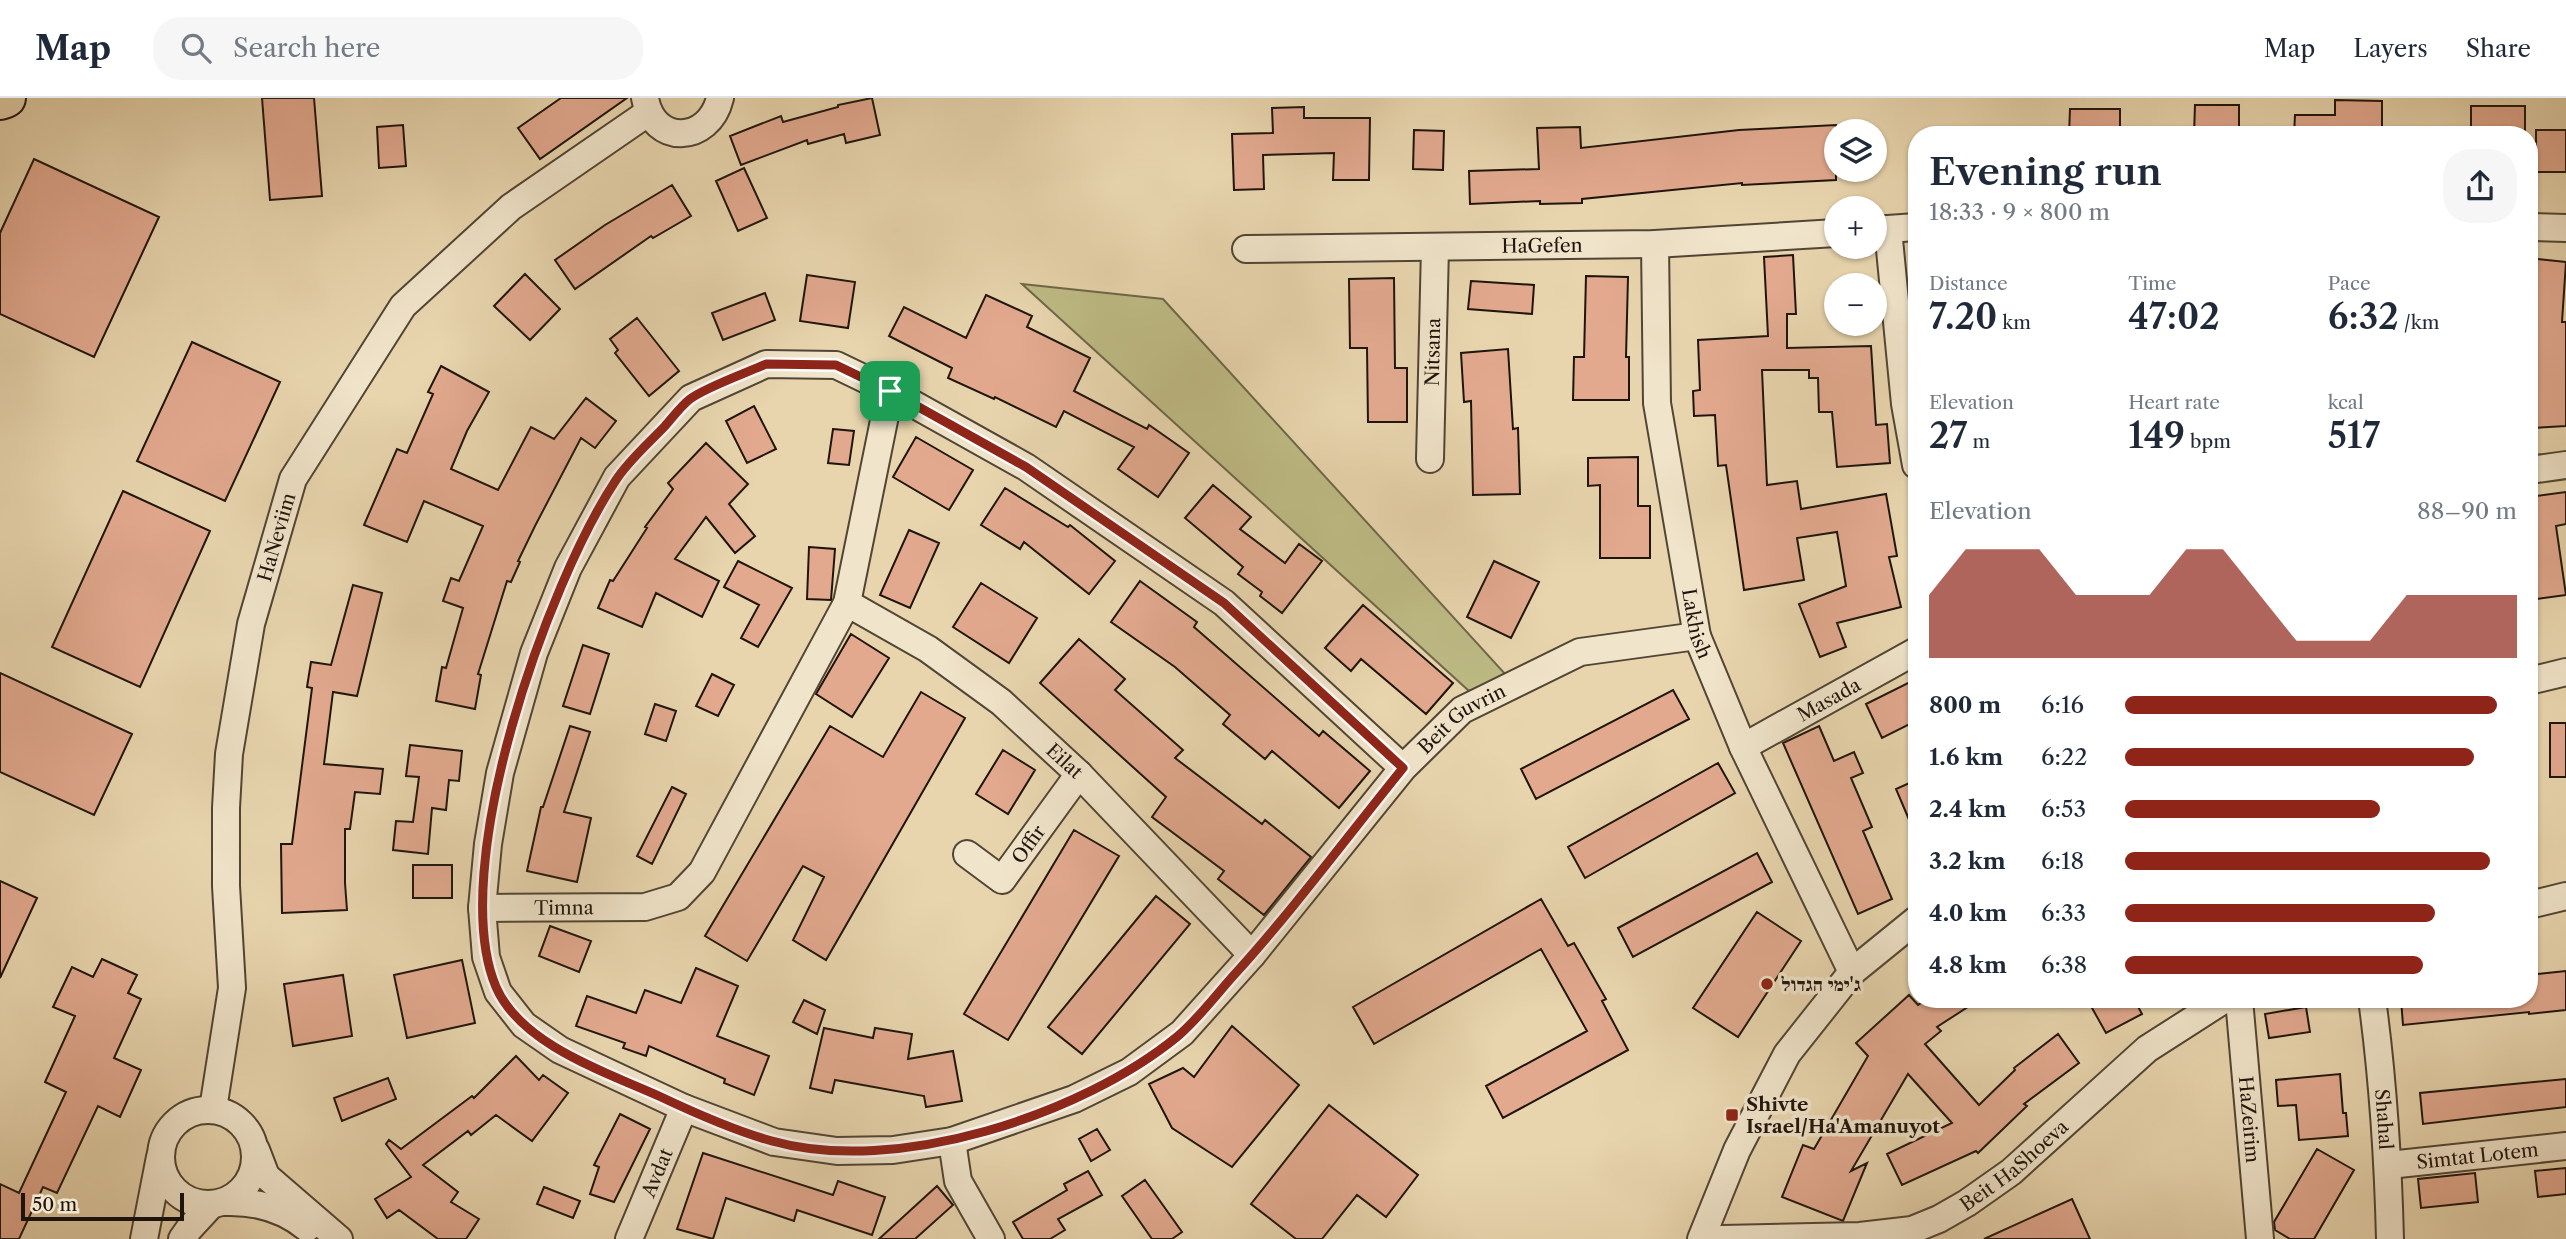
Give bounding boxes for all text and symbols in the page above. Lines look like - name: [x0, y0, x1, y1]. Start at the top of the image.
- search box: [153, 17, 643, 80]
- text: Map: [35, 28, 111, 69]
- icon: search: [177, 29, 215, 67]
- text: Search here: [233, 32, 380, 64]
- text: Map: [2264, 34, 2315, 63]
- text: Layers: [2353, 34, 2428, 63]
- text: Share: [2466, 34, 2531, 63]
- map controls: [1824, 119, 1887, 336]
- button: layers: [1824, 119, 1887, 182]
- text: Evening run: [1929, 148, 2162, 195]
- button: share: [2443, 149, 2517, 223]
- button: +: [1824, 196, 1887, 259]
- text: 18:33 · 9 × 800 m: [1929, 198, 2110, 226]
- street label: HaGefen: [1501, 233, 1583, 257]
- text: Distance: [1929, 272, 2008, 295]
- text: Time: [2128, 272, 2176, 295]
- text: Pace: [2328, 272, 2371, 295]
- button: −: [1824, 273, 1887, 336]
- text: 7.20: [1929, 295, 1997, 338]
- text: 47:02: [2128, 295, 2220, 338]
- text: 6:32: [2328, 295, 2399, 338]
- text: km: [1997, 311, 2031, 334]
- text: /km: [2399, 311, 2439, 334]
- street label: Nitsana: [1420, 318, 1445, 386]
- pin: [860, 361, 920, 421]
- icon: arrive: [871, 372, 909, 410]
- text: Elevation: [1929, 391, 2014, 414]
- text: Heart rate: [2128, 391, 2220, 414]
- text: kcal: [2328, 391, 2364, 414]
- text: 27: [1929, 414, 1967, 457]
- text: 149: [2128, 414, 2185, 457]
- text: 517: [2328, 414, 2380, 457]
- text: m: [1967, 430, 1990, 453]
- text: bpm: [2185, 430, 2231, 453]
- street label: HaNeviim: [252, 490, 300, 584]
- text: Elevation: [1929, 497, 2032, 525]
- text: 88–90 m: [2417, 497, 2517, 525]
- street label: Lakhish: [1678, 587, 1717, 662]
- street label: Masada: [1793, 673, 1864, 726]
- street label: Beit Guvrin: [1413, 679, 1509, 758]
- text: 800 m: [1929, 691, 2001, 719]
- text: 6:16: [2041, 691, 2084, 719]
- street label: Eilat: [1042, 738, 1088, 783]
- text: 1.6 km: [1929, 743, 2003, 771]
- text: 6:22: [2041, 743, 2087, 771]
- text: 2.4 km: [1929, 795, 2006, 823]
- text: 6:53: [2041, 795, 2086, 823]
- street label: Offir: [1006, 820, 1050, 868]
- text: 3.2 km: [1929, 847, 2006, 875]
- text: 6:18: [2041, 847, 2084, 875]
- street label: Timna: [534, 896, 594, 919]
- text: 4.0 km: [1929, 899, 2007, 927]
- text: 6:33: [2041, 899, 2086, 927]
- text: 4.8 km: [1929, 951, 2007, 979]
- text: 6:38: [2041, 951, 2087, 979]
- place label: ג'ימי הגדול: [1781, 973, 1861, 996]
- marker: ג'ימי הגדול: [1759, 976, 1775, 992]
- street label: HaZeirim: [2234, 1075, 2265, 1164]
- street label: Shahal: [2371, 1088, 2398, 1151]
- place label: Shivte Israel/Ha'Amanuyot: [1746, 1093, 1940, 1138]
- marker: Shivte Israel/Ha'Amanuyot: [1724, 1107, 1740, 1123]
- street label: Beit HaShoeva: [1955, 1115, 2073, 1216]
- street label: Simtat Lotem: [2415, 1137, 2540, 1173]
- street label: Avdat: [636, 1144, 677, 1202]
- scale bar: [21, 1190, 184, 1222]
- text: 50 m: [32, 1193, 77, 1216]

